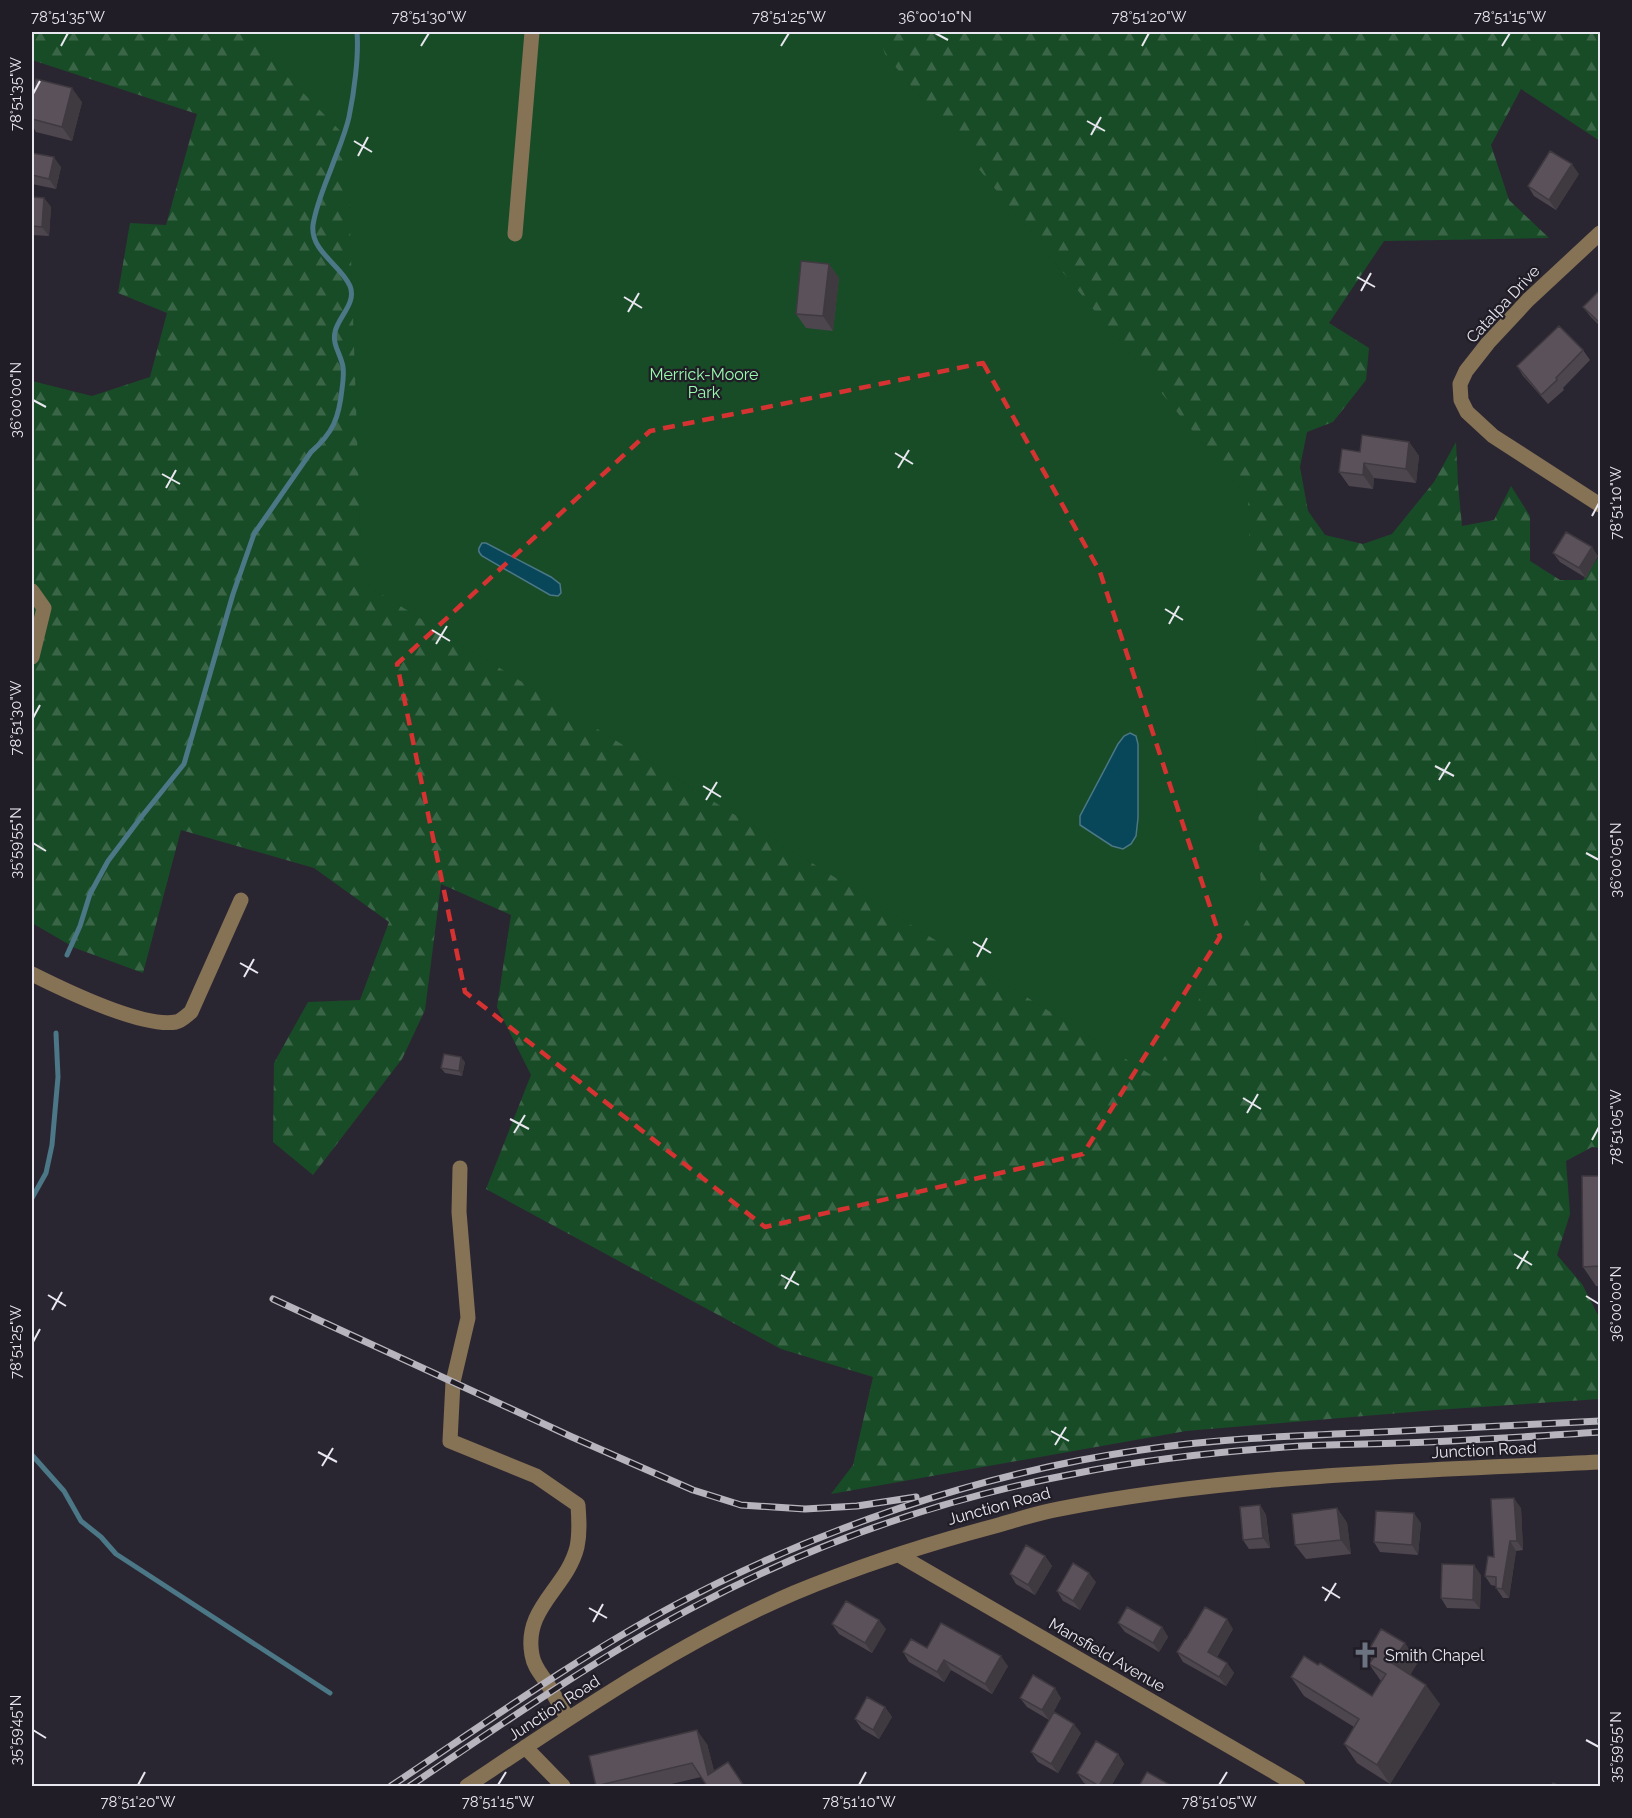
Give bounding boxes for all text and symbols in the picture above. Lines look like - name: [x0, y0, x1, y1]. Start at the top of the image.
- text: 78°51'35"W: [31, 8, 105, 26]
- text: 78°51'30"W: [392, 8, 467, 26]
- text: 78°51'25"W: [752, 8, 826, 26]
- text: 36°00'10"N: [898, 8, 972, 26]
- text: 78°51'20"W: [1112, 8, 1187, 26]
- text: 78°51'15"W: [1474, 8, 1547, 26]
- text: 78°51'35"W: [7, 57, 25, 131]
- street label: Catalpa Drive: [1462, 261, 1544, 347]
- text: 36°00'00"N: [7, 362, 25, 438]
- park label: Merrick-Moore Park: [650, 365, 759, 402]
- text: 78°51'10"W: [1607, 466, 1625, 540]
- text: 78°51'30"W: [7, 680, 25, 756]
- text: 35°59'55"N: [7, 807, 25, 879]
- text: 36°00'05"N: [1607, 822, 1625, 898]
- text: 78°51'05"W: [1607, 1089, 1625, 1165]
- text: 36°00'00"N: [1607, 1266, 1625, 1342]
- text: 78°51'25"W: [7, 1305, 25, 1379]
- street label: Junction Road: [1431, 1438, 1537, 1462]
- street label: Junction Road: [946, 1483, 1052, 1529]
- street label: Mansfield Avenue: [1045, 1614, 1169, 1696]
- church icon: Smith Chapel: [1350, 1640, 1380, 1670]
- place label: Smith Chapel: [1385, 1646, 1485, 1665]
- street label: Junction Road: [505, 1671, 603, 1745]
- text: 35°59'45"N: [7, 1695, 25, 1765]
- text: 35°59'55"N: [1607, 1711, 1625, 1783]
- text: 78°51'20"W: [101, 1793, 176, 1811]
- text: 78°51'15"W: [462, 1793, 535, 1811]
- text: 78°51'10"W: [822, 1793, 896, 1811]
- text: 78°51'05"W: [1181, 1793, 1257, 1811]

